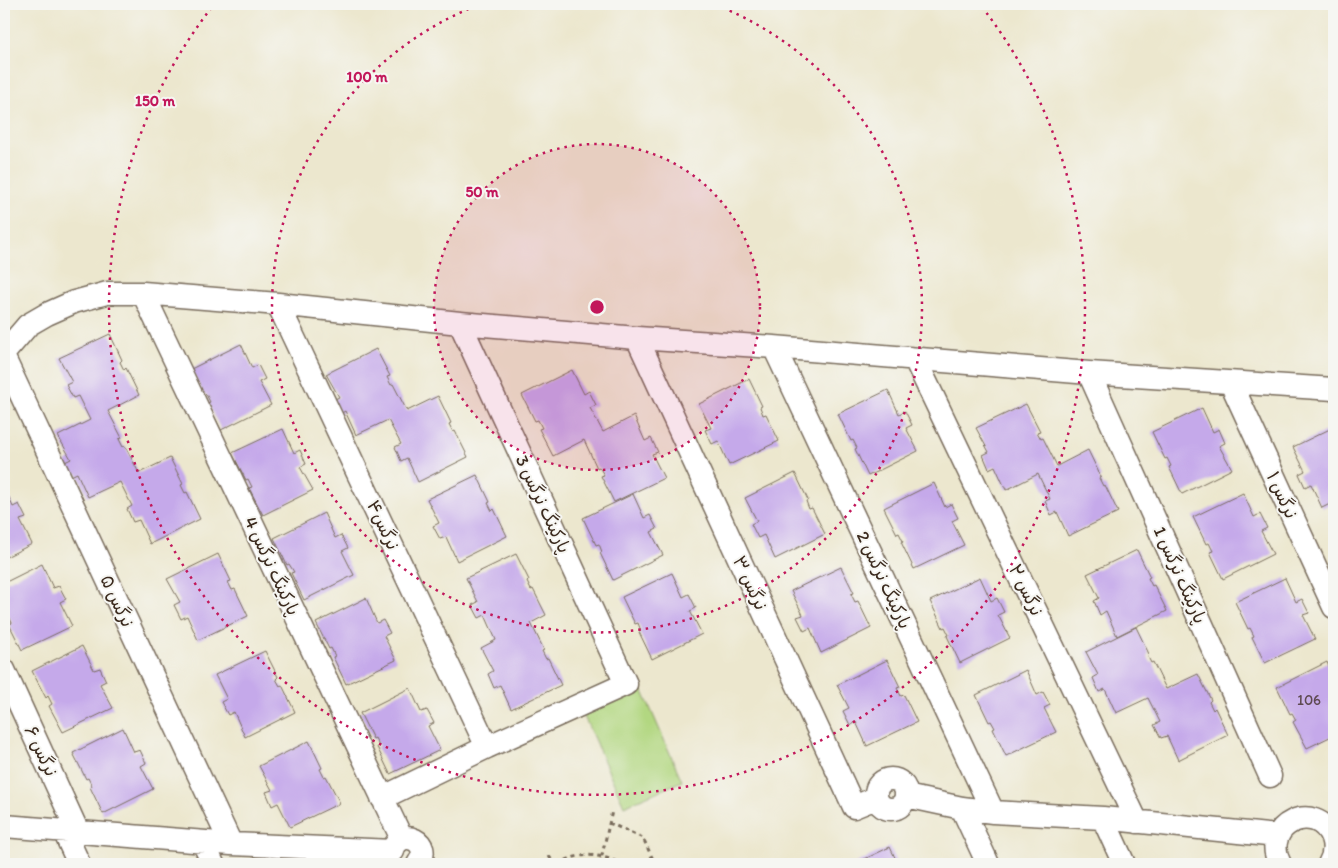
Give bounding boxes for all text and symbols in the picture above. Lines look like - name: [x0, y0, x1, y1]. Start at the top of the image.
- text: 100 m: [346, 68, 388, 86]
- text: 150 m: [135, 92, 175, 110]
- text: 50 m: [465, 183, 499, 201]
- centre of rings: [588, 298, 606, 316]
- street label: پارکینگ نرگس 3: [510, 451, 575, 557]
- street label: نرگس ۱: [1262, 468, 1302, 522]
- street label: نرگس۴: [362, 497, 404, 553]
- street label: پارکینگ نرگس 4: [239, 513, 305, 619]
- street label: پارکینگ نرگس 1: [1148, 523, 1211, 627]
- street label: پارکینگ نرگس 2: [851, 528, 916, 633]
- street label: نرگس ۳: [728, 552, 772, 614]
- street label: نرگس ۲: [1004, 560, 1048, 620]
- street label: نرگس ۵: [95, 571, 139, 631]
- house number: 106: [1297, 691, 1321, 709]
- street label: نرگس ۶: [20, 722, 62, 780]

